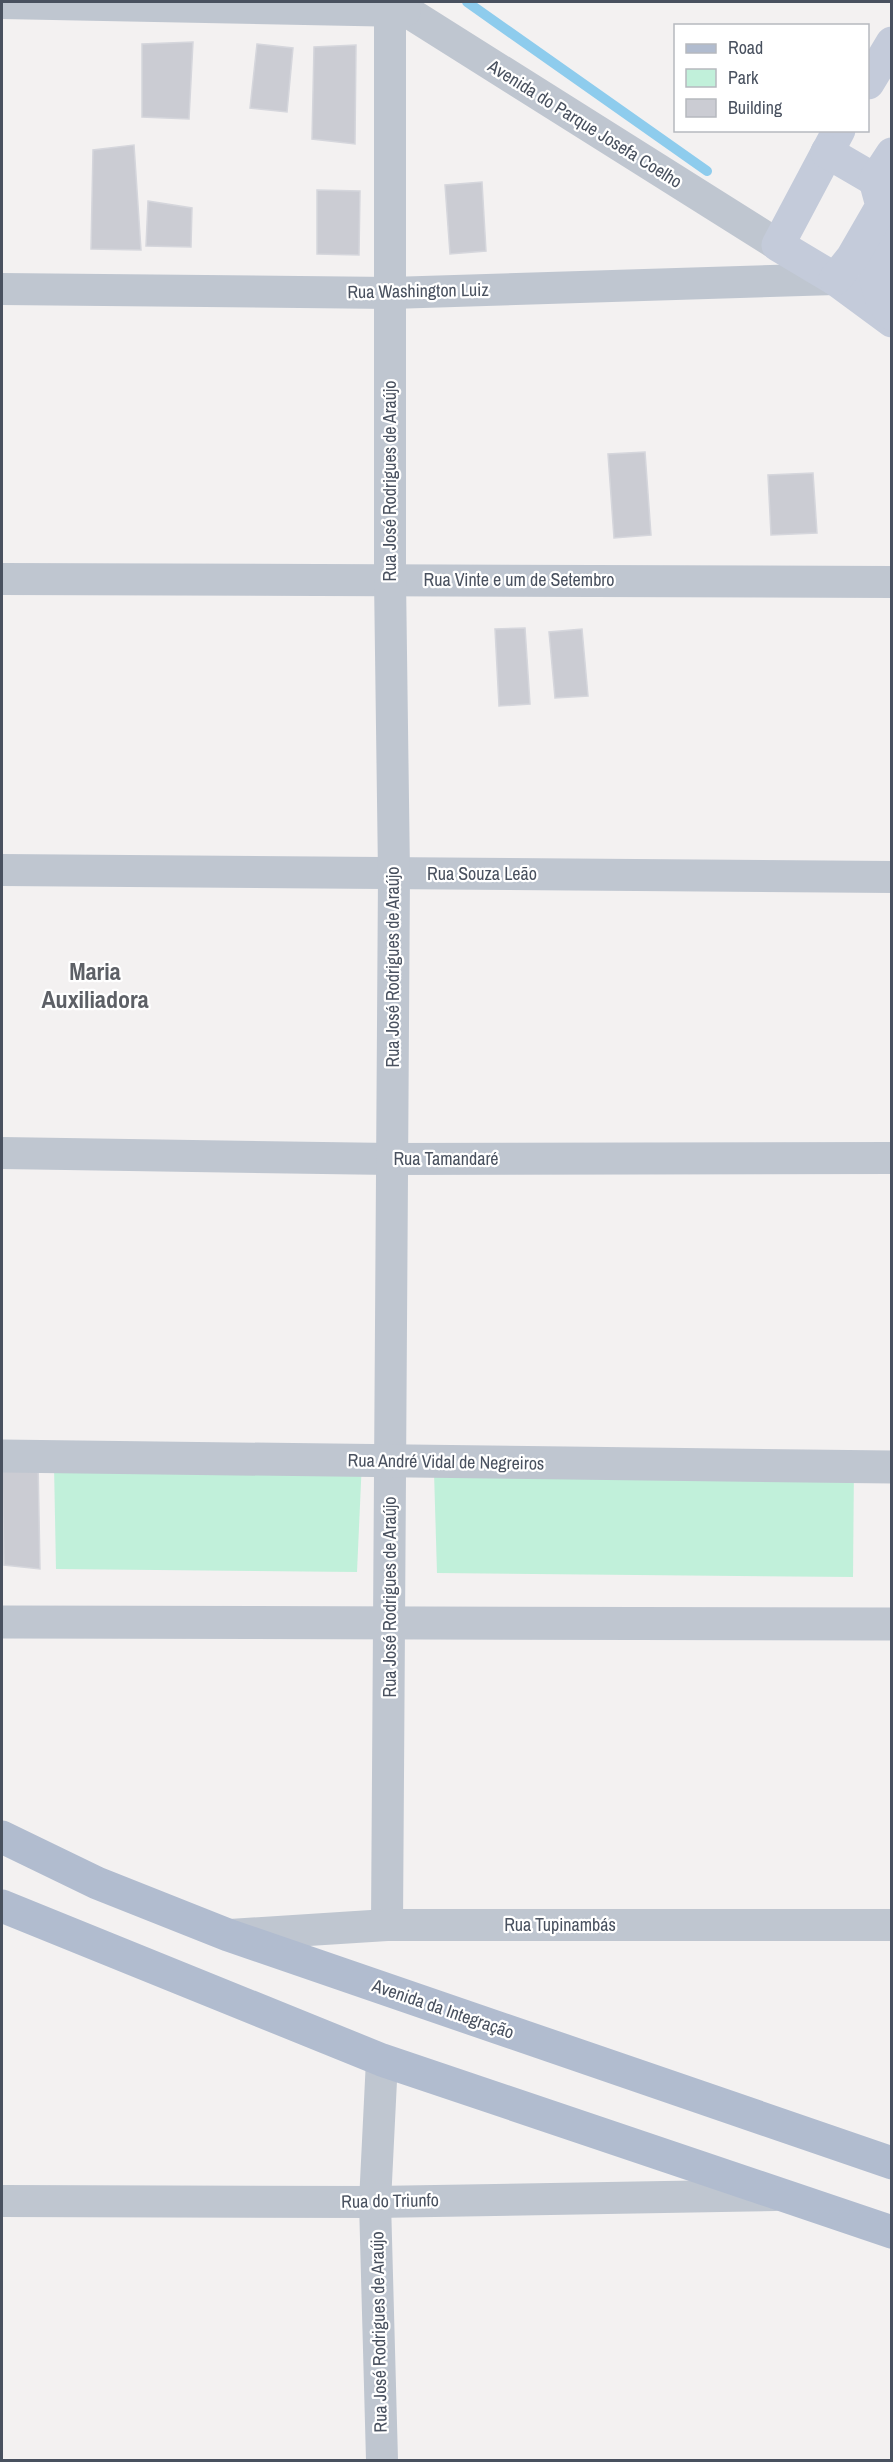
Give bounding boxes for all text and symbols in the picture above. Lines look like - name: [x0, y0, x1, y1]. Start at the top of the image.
- legend: [674, 24, 869, 132]
- text: Road: [728, 35, 763, 60]
- street label: Avenida do Parque Josefa Coelho: [483, 53, 687, 194]
- text: Park: [728, 65, 759, 90]
- text: Building: [728, 95, 783, 120]
- street label: Rua Washington Luiz: [347, 277, 489, 304]
- street label: Rua José Rodrigues de Araújo: [377, 380, 402, 582]
- street label: Rua Vinte e um de Setembro: [424, 567, 614, 592]
- street label: Rua Souza Leão: [427, 861, 537, 886]
- street label: Rua José Rodrigues de Araújo: [380, 866, 405, 1068]
- district label: Maria Auxiliadora: [41, 955, 149, 1015]
- street label: Rua Tamandaré: [393, 1146, 499, 1171]
- street label: Rua André Vidal de Negreiros: [347, 1447, 545, 1476]
- street label: Rua José Rodrigues de Araújo: [377, 1496, 402, 1698]
- street label: Rua Tupinambás: [504, 1912, 616, 1937]
- street label: Avenida da Integração: [368, 1972, 517, 2044]
- street label: Rua do Triunfo: [341, 2187, 439, 2214]
- street label: Rua José Rodrigues de Araújo: [364, 2231, 393, 2433]

